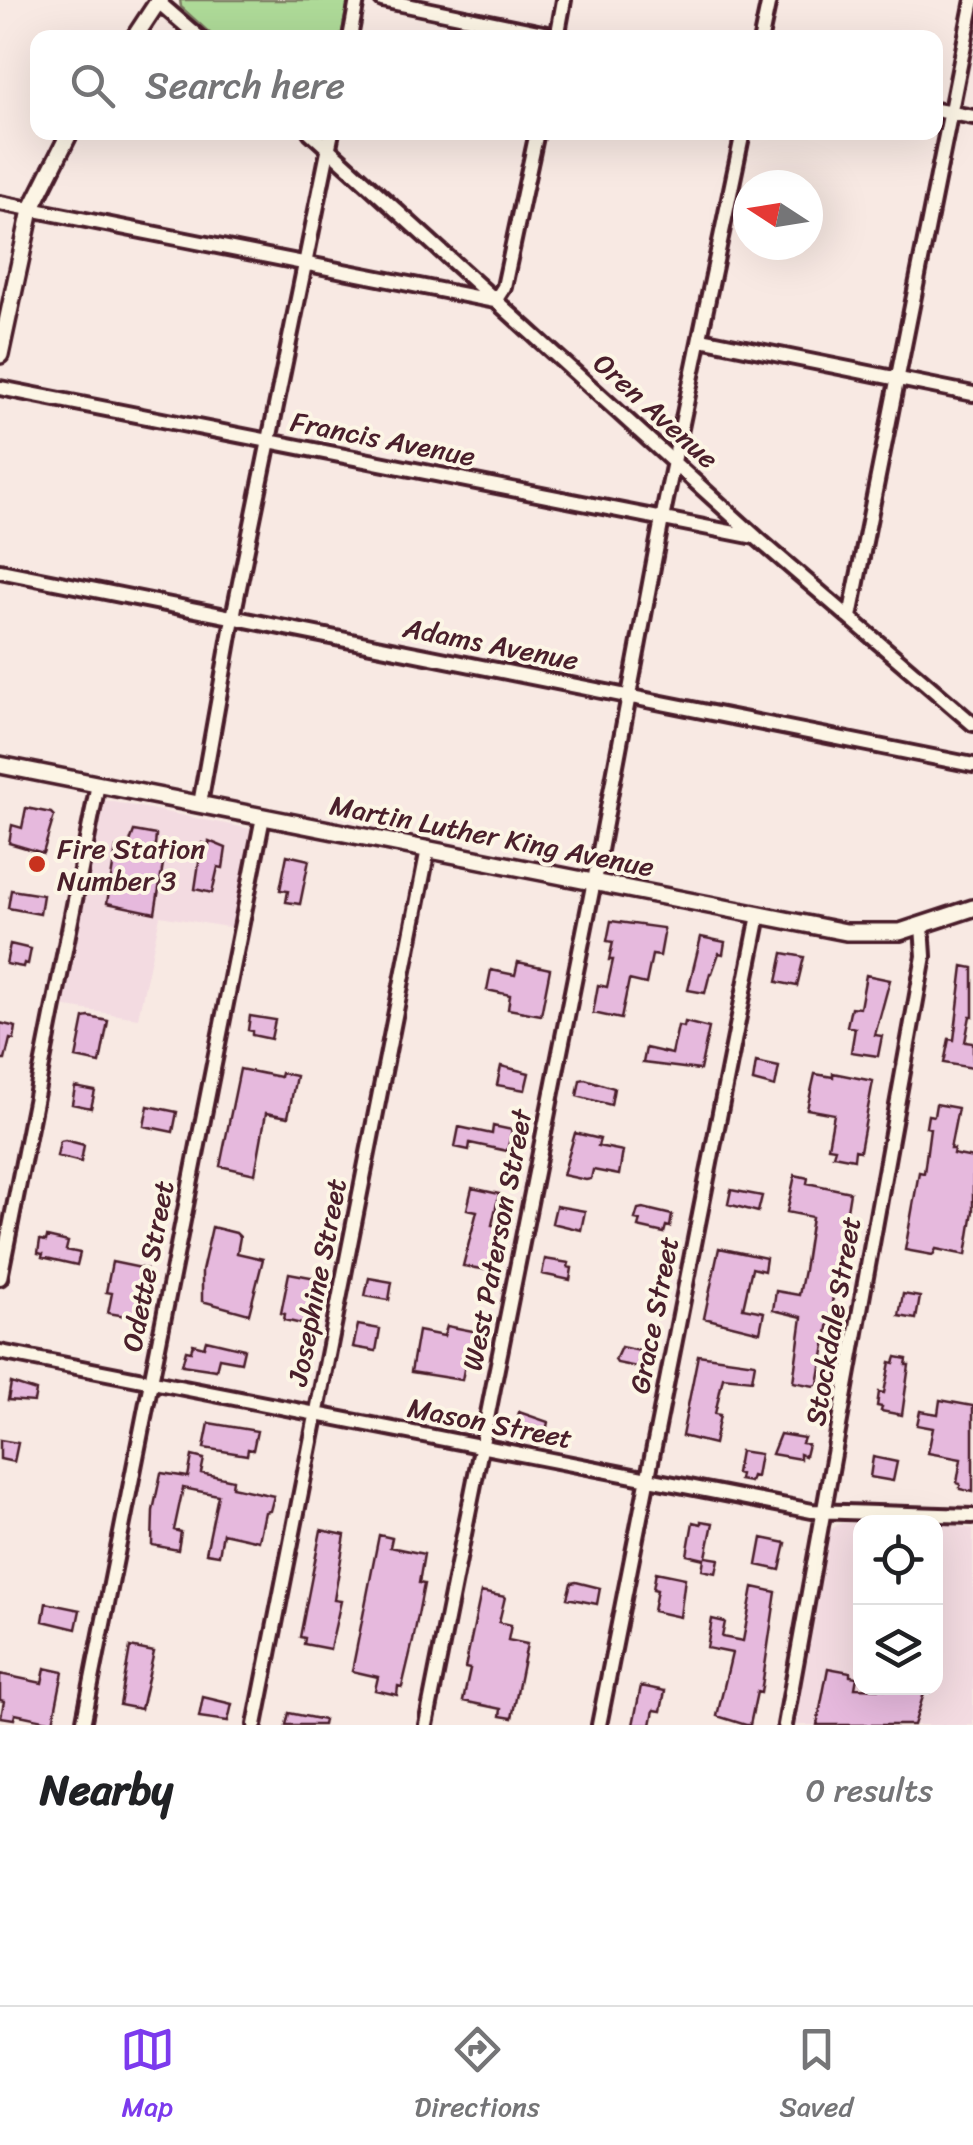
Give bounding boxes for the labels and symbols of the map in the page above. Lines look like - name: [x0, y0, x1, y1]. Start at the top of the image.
- north arrow: [733, 170, 823, 260]
- street label: Oren Avenue: [581, 340, 731, 482]
- street label: Francis Avenue: [286, 397, 480, 481]
- street label: Adams Avenue: [398, 603, 583, 685]
- street label: Martin Luther King Avenue: [326, 781, 658, 891]
- place label: Fire Station Number 3: [57, 824, 205, 905]
- marker: Fire Station Number 3: [26, 853, 48, 875]
- street label: West Paterson Street: [448, 1103, 547, 1375]
- street label: Josephine Street: [273, 1174, 361, 1391]
- street label: Odette Street: [107, 1176, 189, 1356]
- street label: Stockdale Street: [790, 1212, 876, 1430]
- street label: Grace Street: [615, 1232, 693, 1398]
- street label: Mason Street: [403, 1383, 577, 1463]

